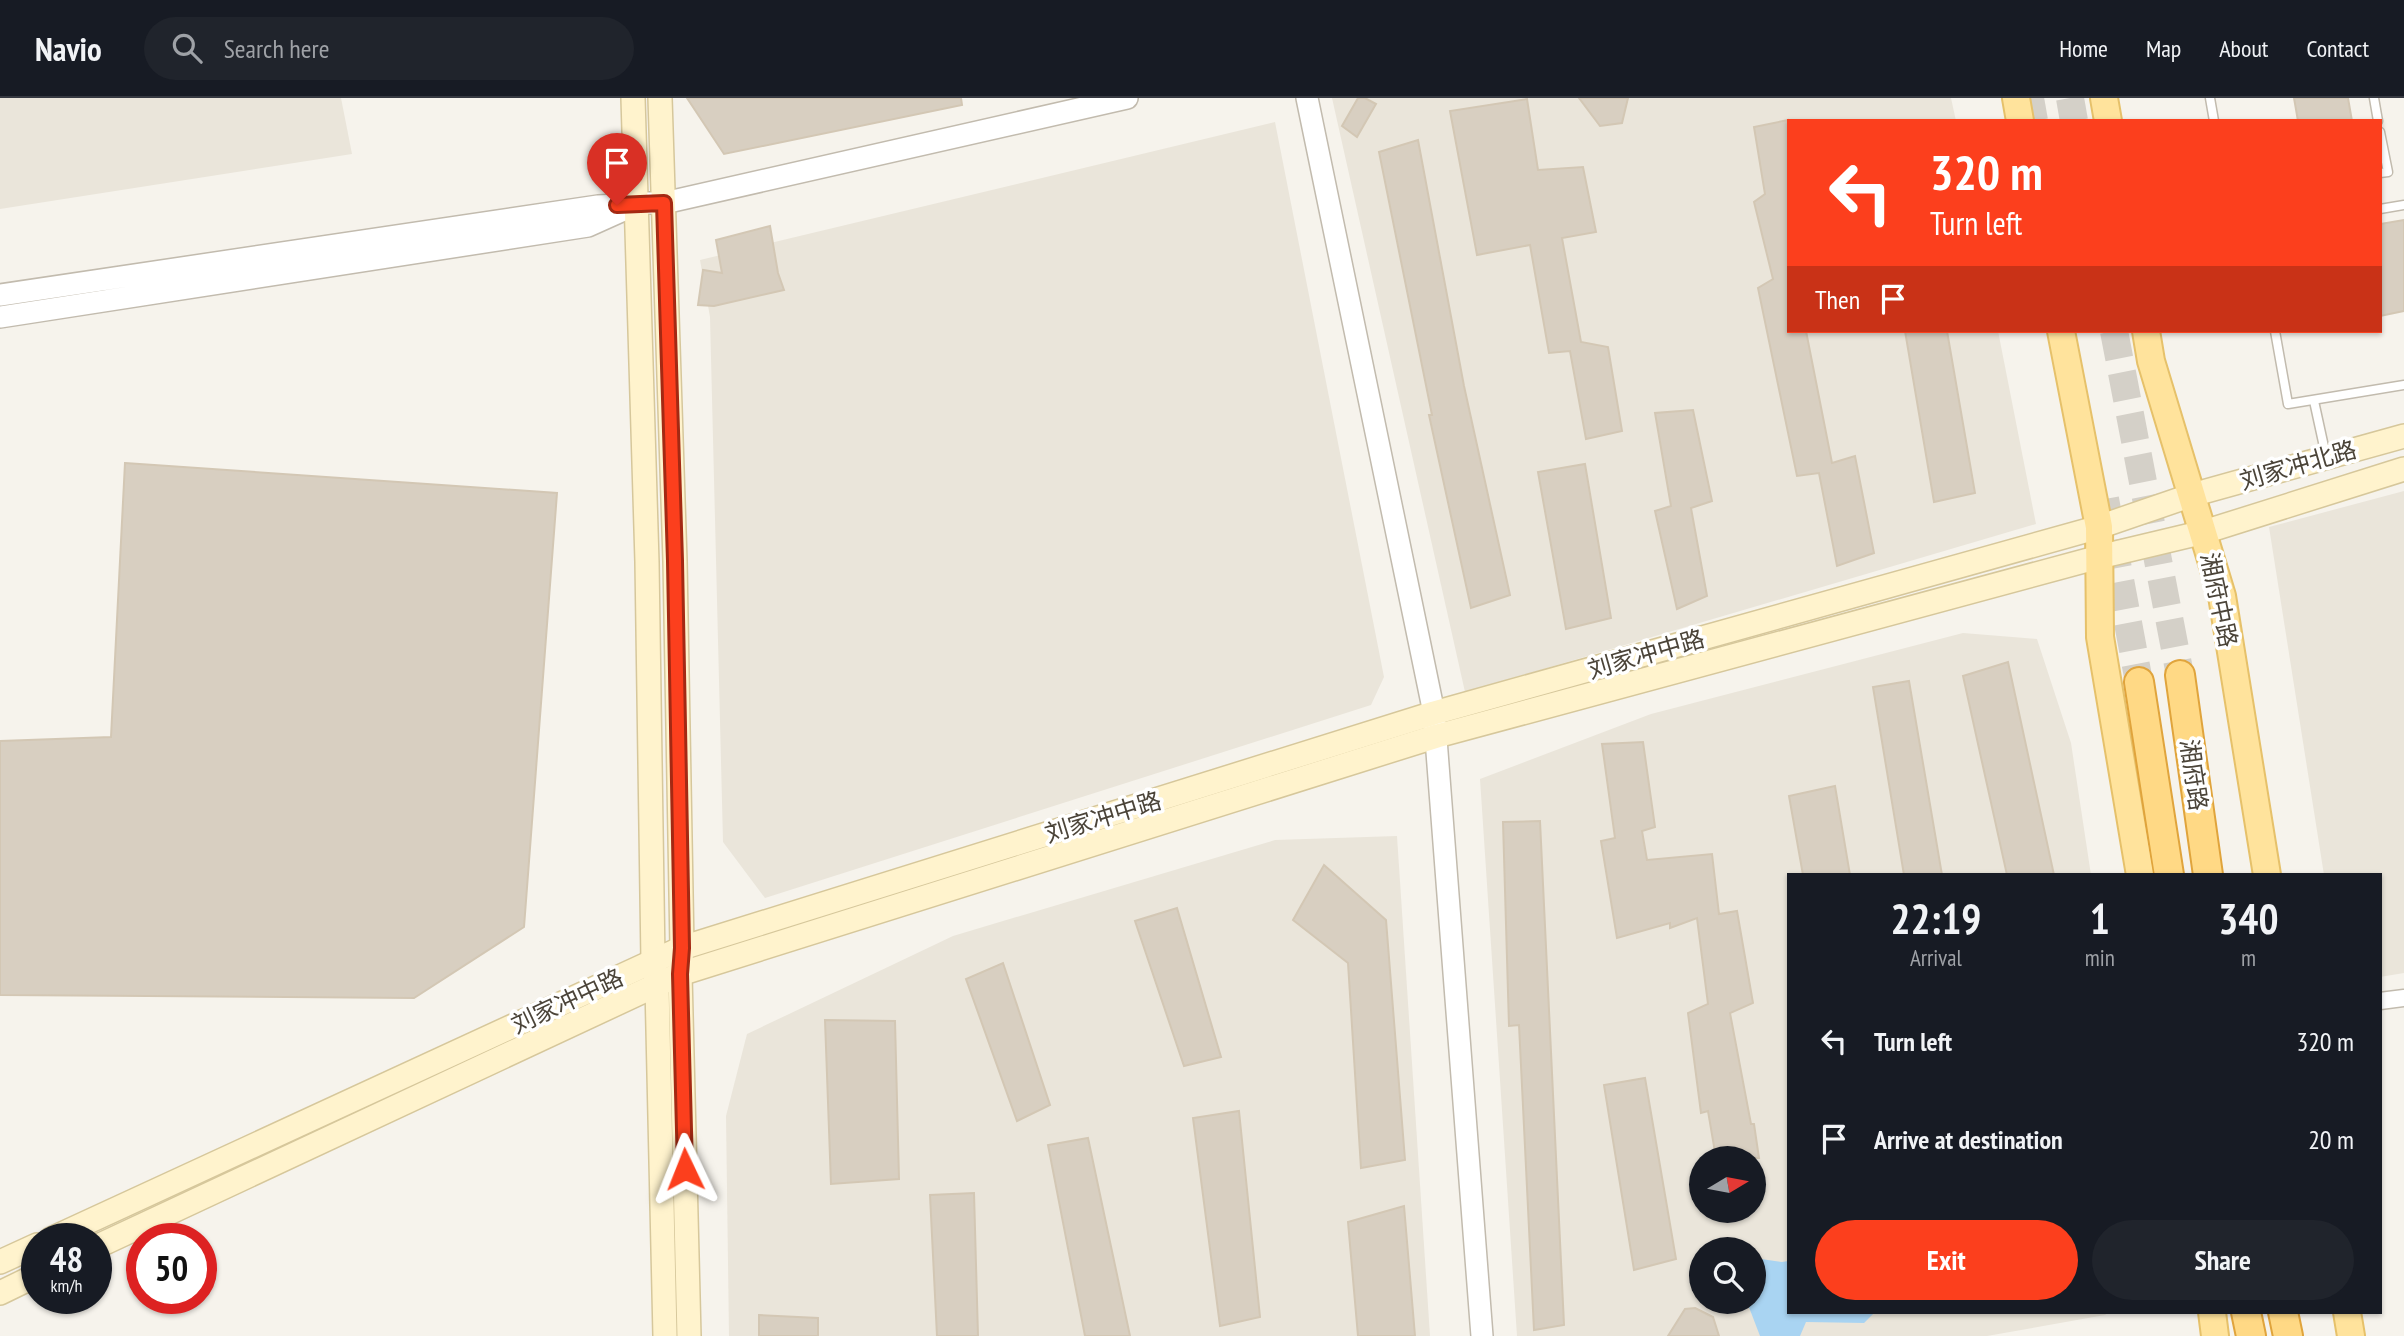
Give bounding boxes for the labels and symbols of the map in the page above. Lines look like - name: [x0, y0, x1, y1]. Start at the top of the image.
- pin: [587, 133, 647, 205]
- street label: 刘家冲北路: [2236, 434, 2360, 496]
- street label: 湘府中路: [2194, 550, 2244, 650]
- street label: 刘家冲中路: [1584, 623, 1708, 685]
- street label: 湘府路: [2174, 737, 2214, 813]
- street label: 刘家冲中路: [1041, 785, 1165, 849]
- street label: 刘家冲中路: [506, 962, 628, 1040]
- position arrow: [648, 1132, 722, 1206]
- north arrow: [1689, 1146, 1766, 1223]
- speed limit sign: 50: [126, 1223, 217, 1314]

